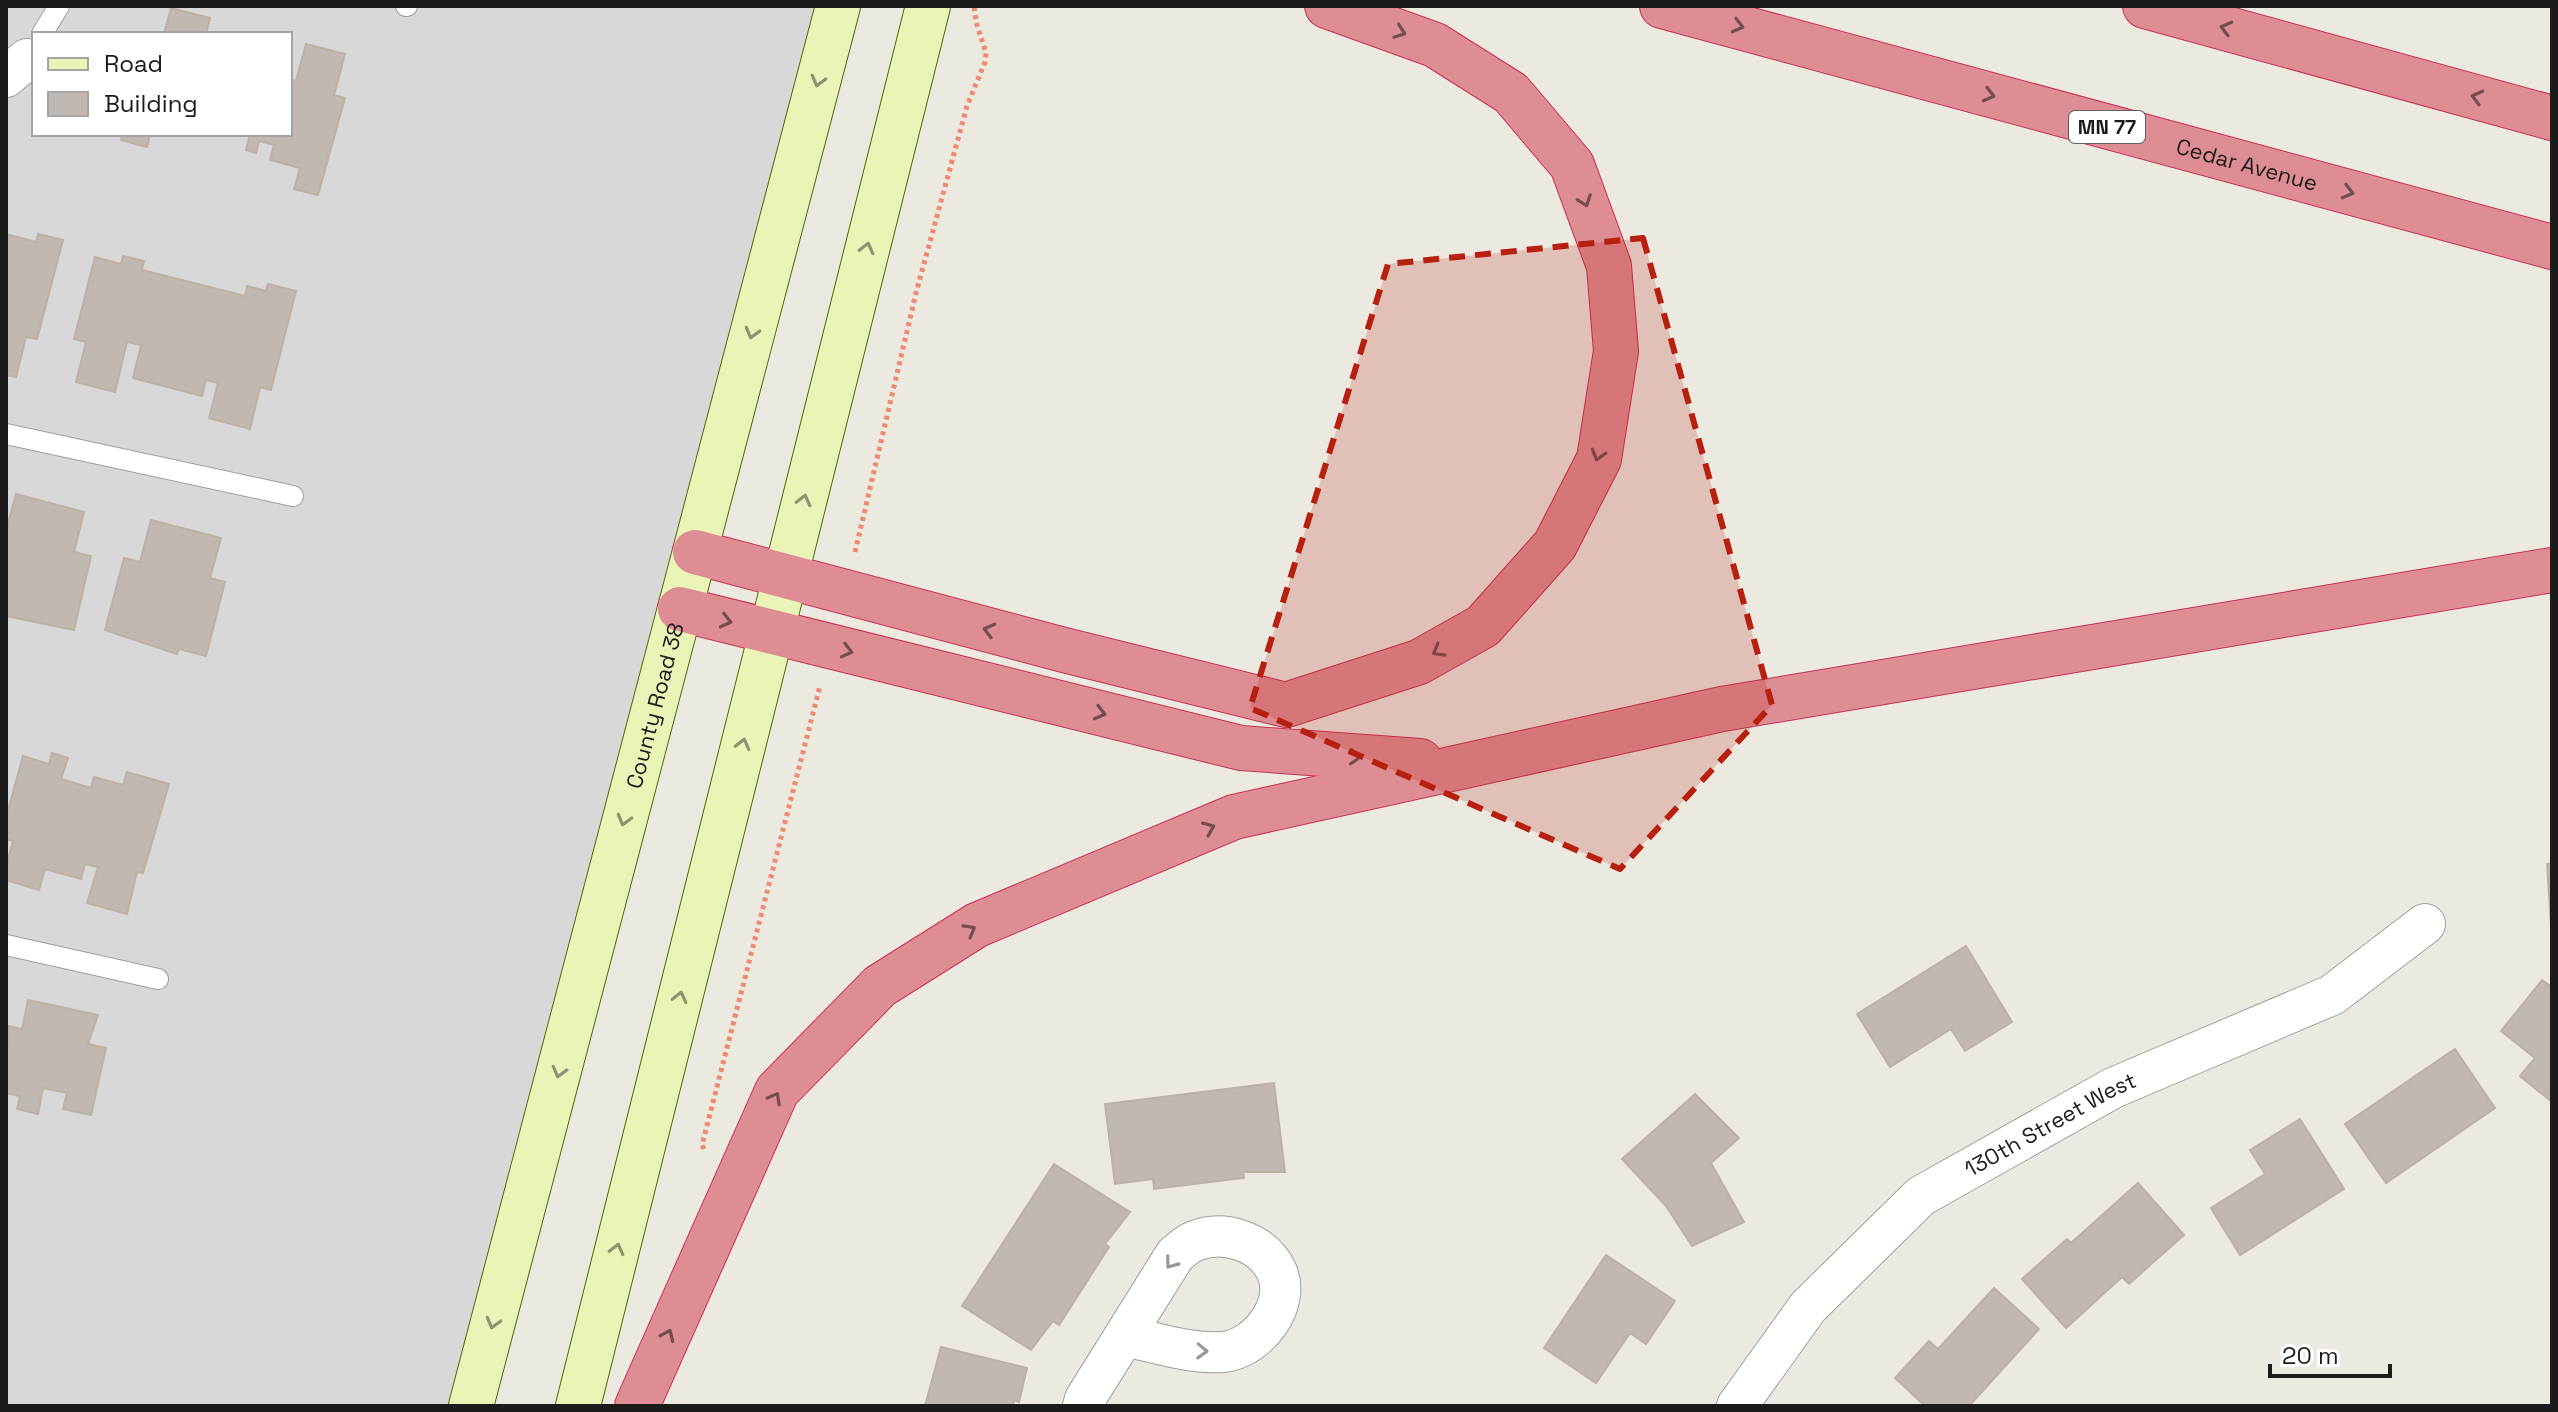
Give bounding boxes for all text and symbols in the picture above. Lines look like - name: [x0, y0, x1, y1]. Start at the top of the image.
- one-way arrow: [1730, 17, 1744, 34]
- one-way arrow: [2220, 21, 2234, 38]
- one-way arrow: [1392, 23, 1406, 39]
- legend: [32, 32, 292, 136]
- text: Road: [104, 48, 163, 79]
- one-way arrow: [810, 74, 827, 88]
- one-way arrow: [1981, 85, 1995, 102]
- text: Building: [104, 88, 198, 119]
- one-way arrow: [2470, 90, 2484, 107]
- road number: MN 77: [2069, 111, 2145, 143]
- street label: Cedar Avenue: [2173, 132, 2321, 197]
- one-way arrow: [2340, 183, 2354, 199]
- one-way arrow: [1575, 194, 1592, 208]
- one-way arrow: [858, 241, 875, 255]
- one-way arrow: [744, 325, 761, 339]
- one-way arrow: [1591, 448, 1607, 462]
- one-way arrow: [795, 493, 812, 507]
- one-way arrow: [718, 611, 732, 628]
- street label: County Road 38: [619, 620, 690, 792]
- one-way arrow: [982, 622, 996, 639]
- one-way arrow: [840, 641, 854, 658]
- one-way arrow: [1432, 642, 1446, 657]
- one-way arrow: [1092, 703, 1106, 720]
- one-way arrow: [734, 738, 751, 752]
- one-way arrow: [1349, 748, 1362, 765]
- one-way arrow: [617, 813, 634, 827]
- one-way arrow: [1201, 821, 1215, 837]
- one-way arrow: [961, 924, 976, 940]
- one-way arrow: [671, 990, 688, 1004]
- one-way arrow: [551, 1064, 568, 1078]
- street label: 130th Street West: [1959, 1066, 2140, 1183]
- one-way arrow: [765, 1092, 781, 1107]
- one-way arrow: [608, 1242, 625, 1256]
- one-way arrow: [1166, 1254, 1181, 1268]
- one-way arrow: [485, 1316, 502, 1330]
- one-way arrow: [659, 1328, 675, 1343]
- scale bar: [2270, 1328, 2390, 1378]
- text: 20 m: [2282, 1340, 2339, 1371]
- one-way arrow: [1196, 1342, 1209, 1359]

